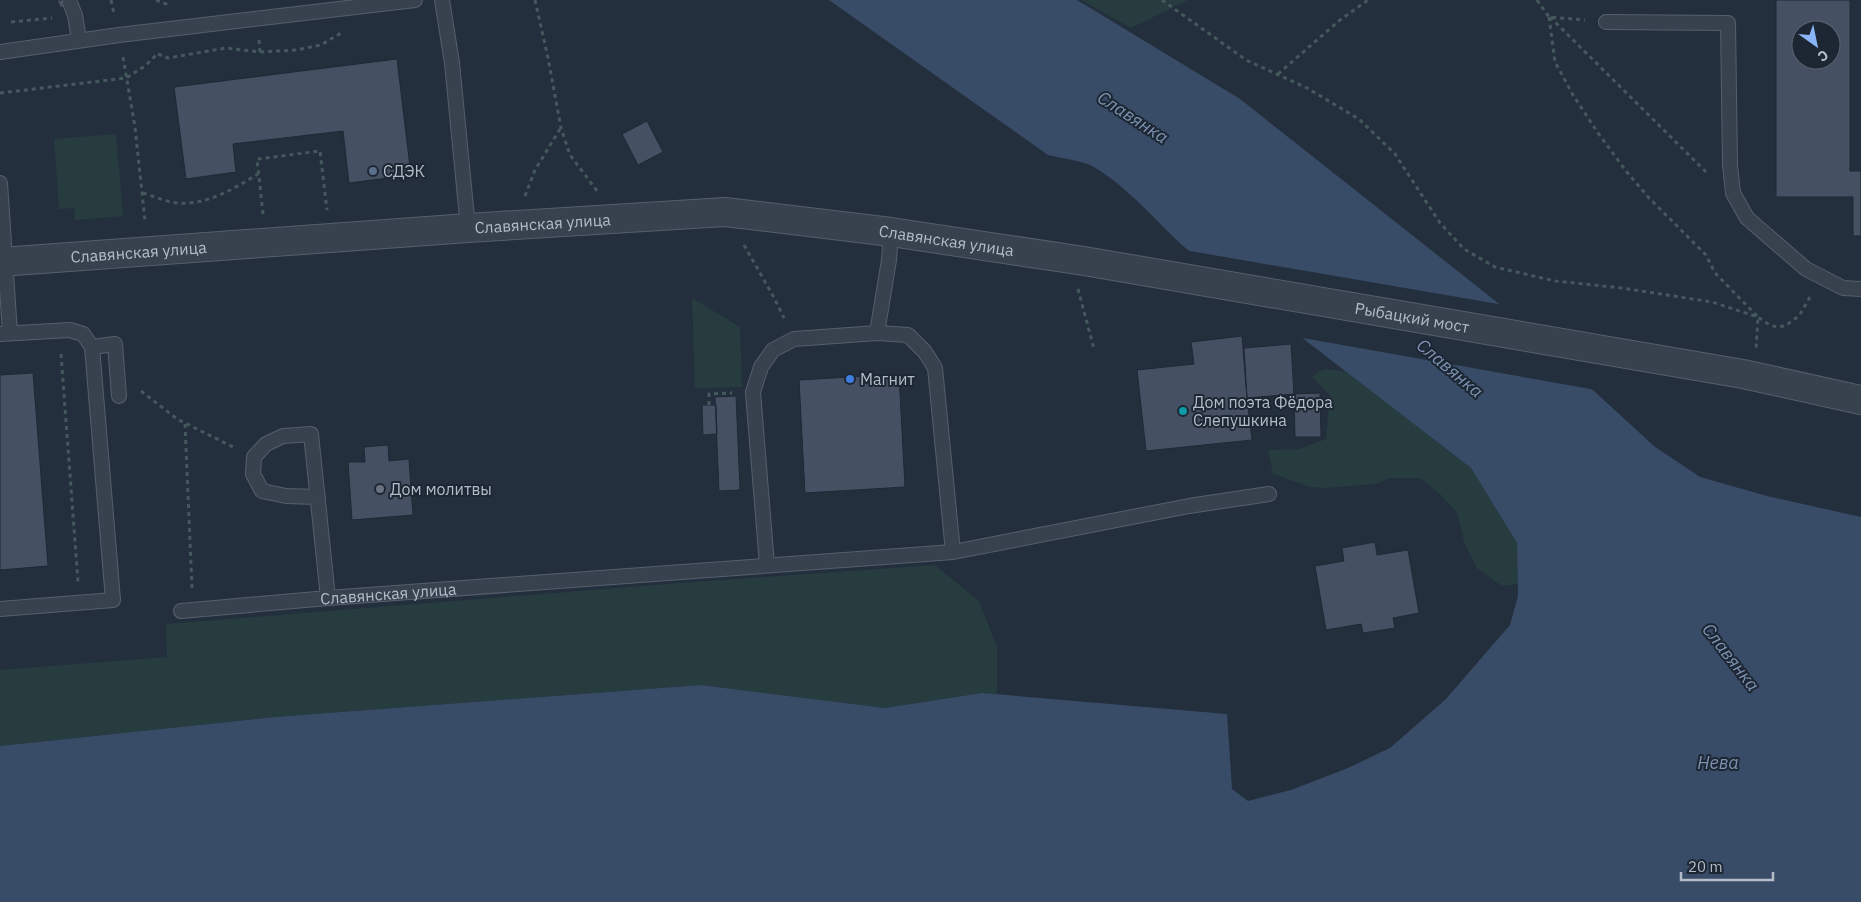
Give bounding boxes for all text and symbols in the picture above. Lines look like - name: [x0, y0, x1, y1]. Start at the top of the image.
- north arrow: [1791, 20, 1841, 70]
- text: С: [1814, 46, 1832, 66]
- water label: Славянка: [1093, 86, 1173, 148]
- place label: СДЭК: [383, 161, 425, 181]
- marker: СДЭК: [367, 165, 379, 177]
- street label: Славянская улица: [474, 209, 612, 238]
- street label: Славянская улица: [878, 221, 1016, 260]
- street label: Славянская улица: [70, 237, 208, 267]
- street label: Рыбацкий мост: [1353, 298, 1471, 337]
- water label: Славянка: [1412, 333, 1488, 403]
- place label: Магнит: [860, 369, 915, 389]
- marker: Магнит: [844, 373, 856, 385]
- place label: Дом поэта Фёдора Слепушкина: [1193, 392, 1333, 430]
- marker: Дом поэта Фёдора Слепушкина: [1177, 405, 1189, 417]
- place label: Дом молитвы: [390, 479, 492, 499]
- marker: Дом молитвы: [374, 483, 386, 495]
- street label: Славянская улица: [319, 579, 457, 609]
- water label: Славянка: [1697, 618, 1765, 696]
- water label: Нева: [1697, 751, 1739, 774]
- scale bar: [1681, 850, 1774, 882]
- text: 20 m: [1688, 857, 1723, 876]

